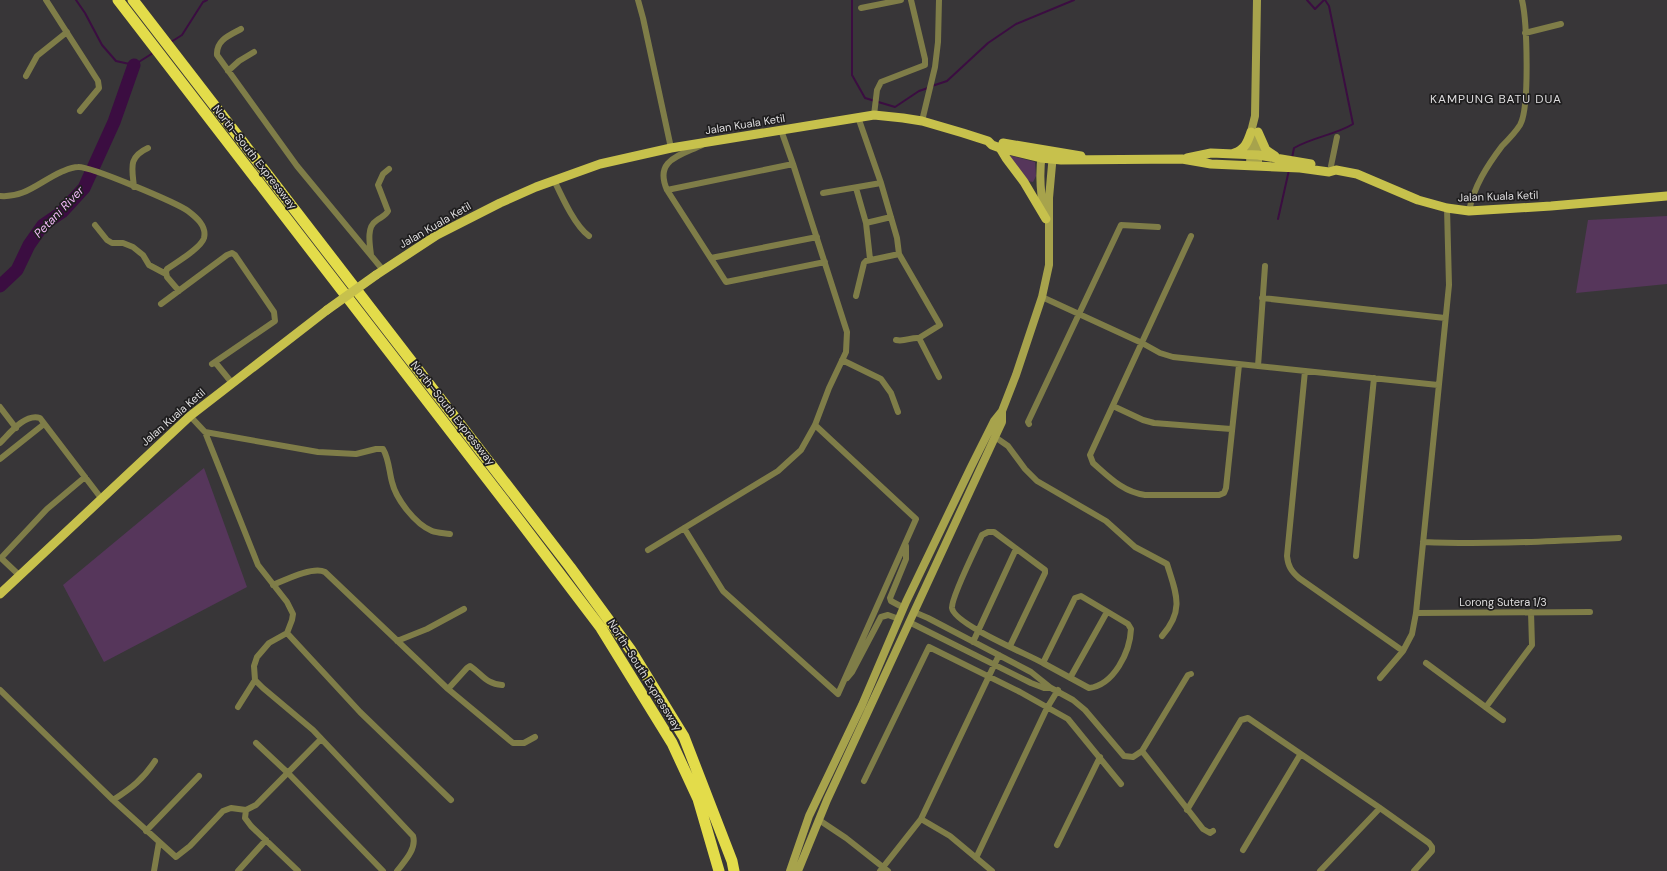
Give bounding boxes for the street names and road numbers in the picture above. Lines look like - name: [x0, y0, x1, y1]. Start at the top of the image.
- street label: North–South Expressway: [210, 102, 300, 212]
- street label: Jalan Kuala Ketil: [704, 111, 786, 137]
- street label: Jalan Kuala Ketil: [1457, 188, 1539, 204]
- street label: Jalan Kuala Ketil: [397, 199, 473, 251]
- street label: North–South Expressway: [408, 358, 498, 468]
- street label: Jalan Kuala Ketil: [138, 385, 208, 449]
- street label: Lorong Sutera 1/3: [1459, 595, 1547, 609]
- street label: North–South Expressway: [605, 617, 685, 733]

